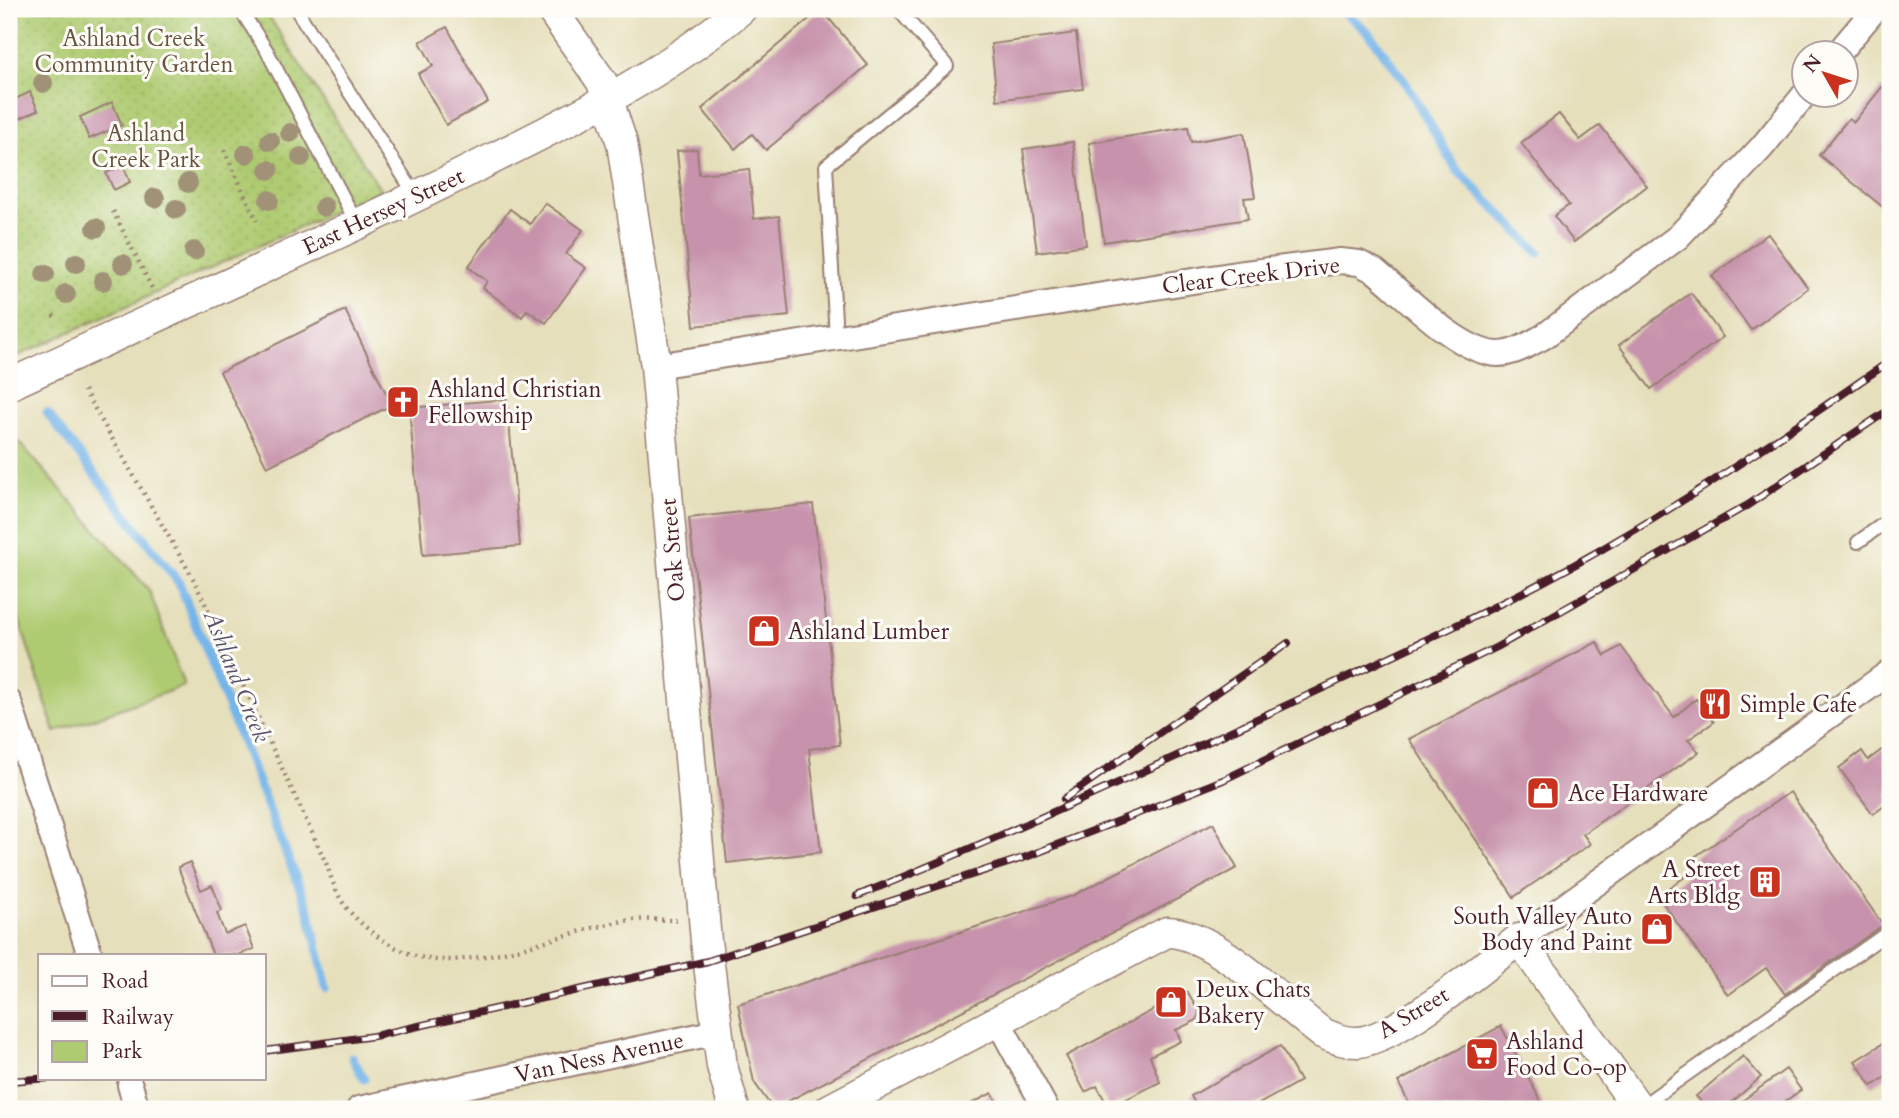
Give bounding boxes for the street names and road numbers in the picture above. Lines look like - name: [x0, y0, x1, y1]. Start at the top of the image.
- street label: East Hersey Street: [297, 160, 469, 263]
- street label: Clear Creek Drive: [1160, 249, 1342, 302]
- street label: Oak Street: [653, 497, 692, 603]
- street label: A Street: [1372, 979, 1455, 1046]
- street label: Van Ness Avenue: [512, 1024, 687, 1091]

